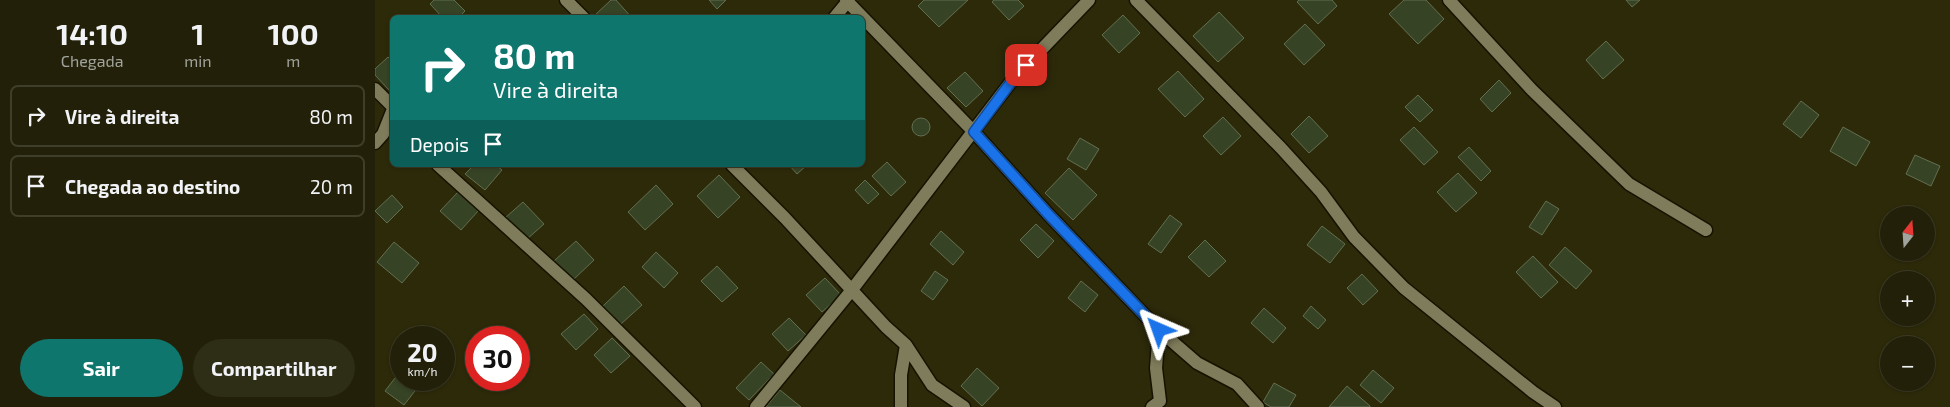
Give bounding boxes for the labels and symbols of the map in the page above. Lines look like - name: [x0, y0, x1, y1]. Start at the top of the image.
- pin: [1005, 44, 1047, 86]
- north arrow: [1880, 206, 1935, 261]
- position arrow: [1132, 303, 1184, 355]
- speed limit sign: 30: [465, 326, 530, 391]

